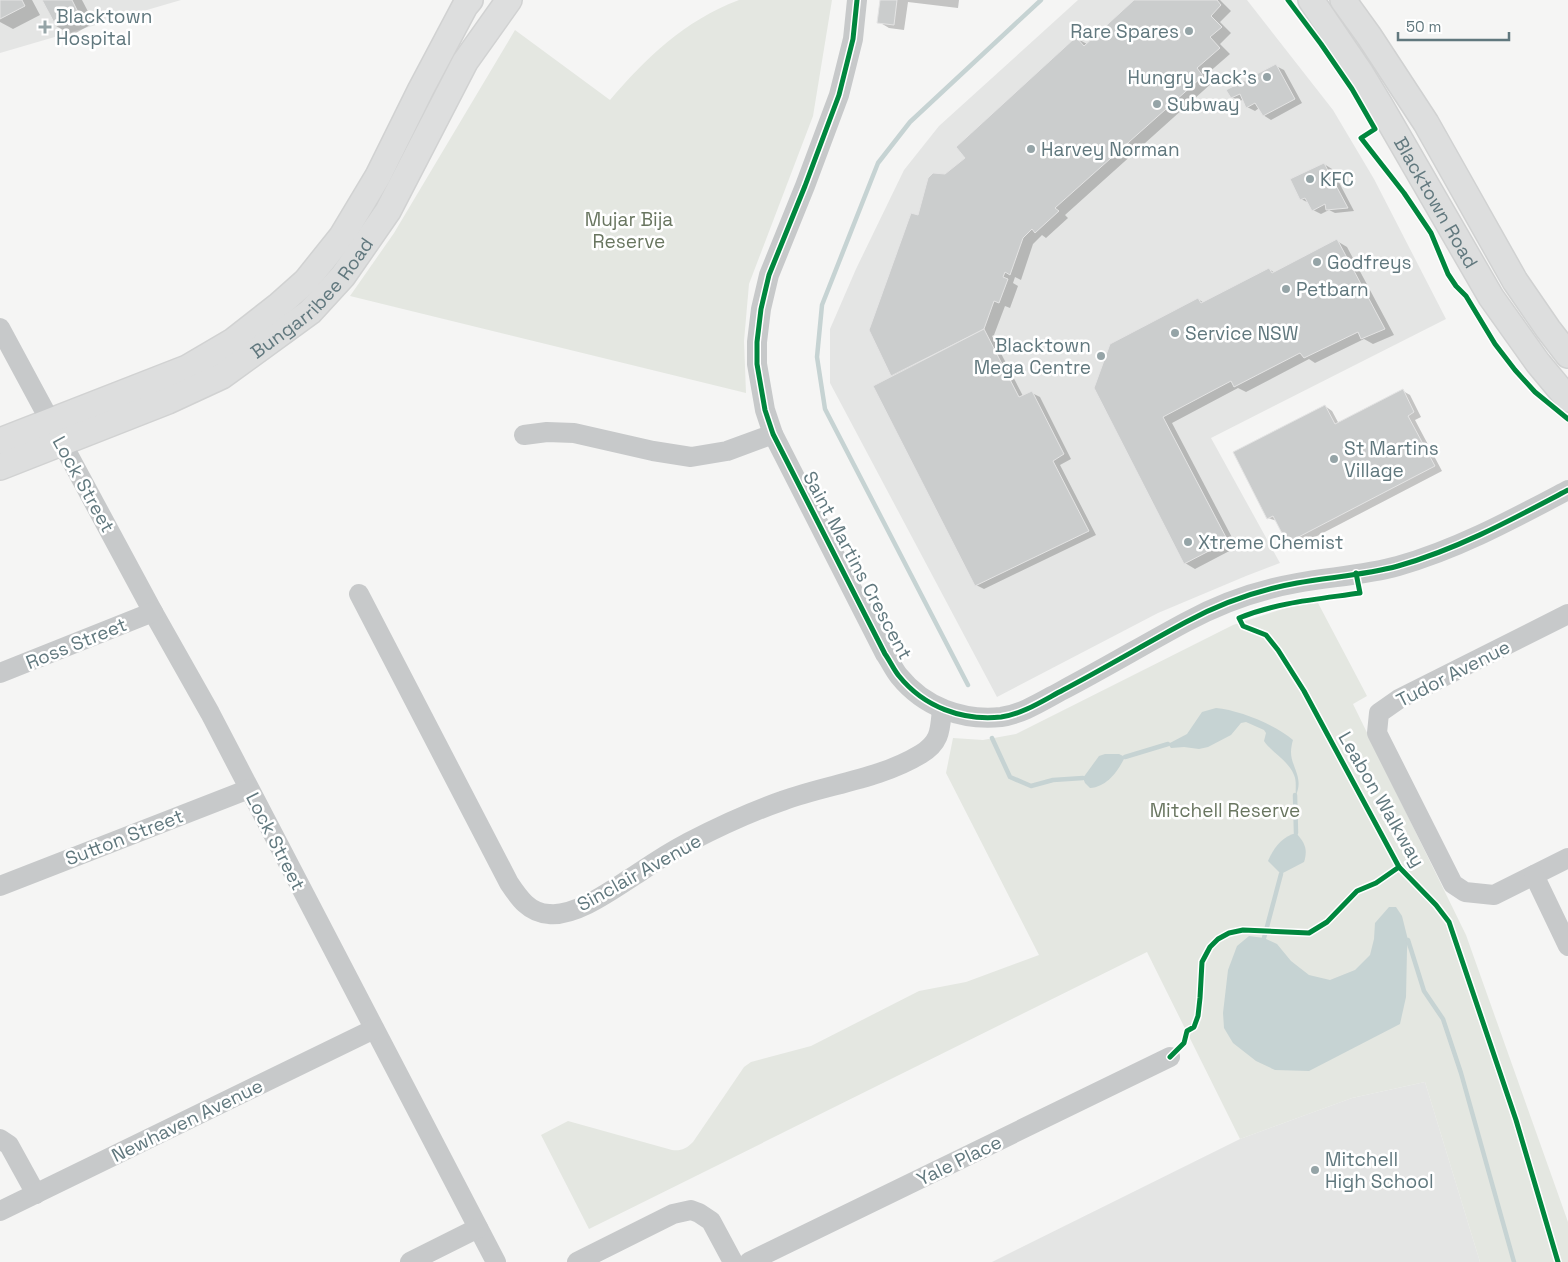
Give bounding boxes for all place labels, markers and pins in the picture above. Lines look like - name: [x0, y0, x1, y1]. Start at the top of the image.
- place label: Blacktown Hospital: [56, 4, 152, 51]
- place label: Rare Spares: [1070, 19, 1179, 44]
- marker: Blacktown Hospital: [38, 20, 52, 34]
- marker: Rare Spares: [1183, 25, 1195, 37]
- place label: Hungry Jack's: [1128, 65, 1257, 90]
- marker: Hungry Jack's: [1261, 71, 1273, 83]
- place label: Subway: [1167, 92, 1240, 117]
- marker: Subway: [1151, 98, 1163, 110]
- place label: Harvey Norman: [1041, 137, 1180, 162]
- marker: Harvey Norman: [1025, 143, 1037, 155]
- place label: KFC: [1320, 167, 1354, 192]
- marker: KFC: [1304, 173, 1316, 185]
- place label: Godfreys: [1327, 250, 1412, 275]
- marker: Godfreys: [1311, 256, 1323, 268]
- place label: Petbarn: [1296, 277, 1369, 302]
- marker: Petbarn: [1280, 283, 1292, 295]
- place label: Service NSW: [1185, 321, 1298, 346]
- marker: Service NSW: [1169, 327, 1181, 339]
- place label: Blacktown Mega Centre: [974, 333, 1091, 380]
- marker: Blacktown Mega Centre: [1095, 350, 1107, 362]
- place label: St Martins Village: [1344, 436, 1439, 483]
- marker: St Martins Village: [1328, 453, 1340, 465]
- place label: Xtreme Chemist: [1198, 530, 1344, 555]
- marker: Xtreme Chemist: [1182, 536, 1194, 548]
- place label: Mitchell High School: [1325, 1147, 1434, 1194]
- marker: Mitchell High School: [1309, 1164, 1321, 1176]

